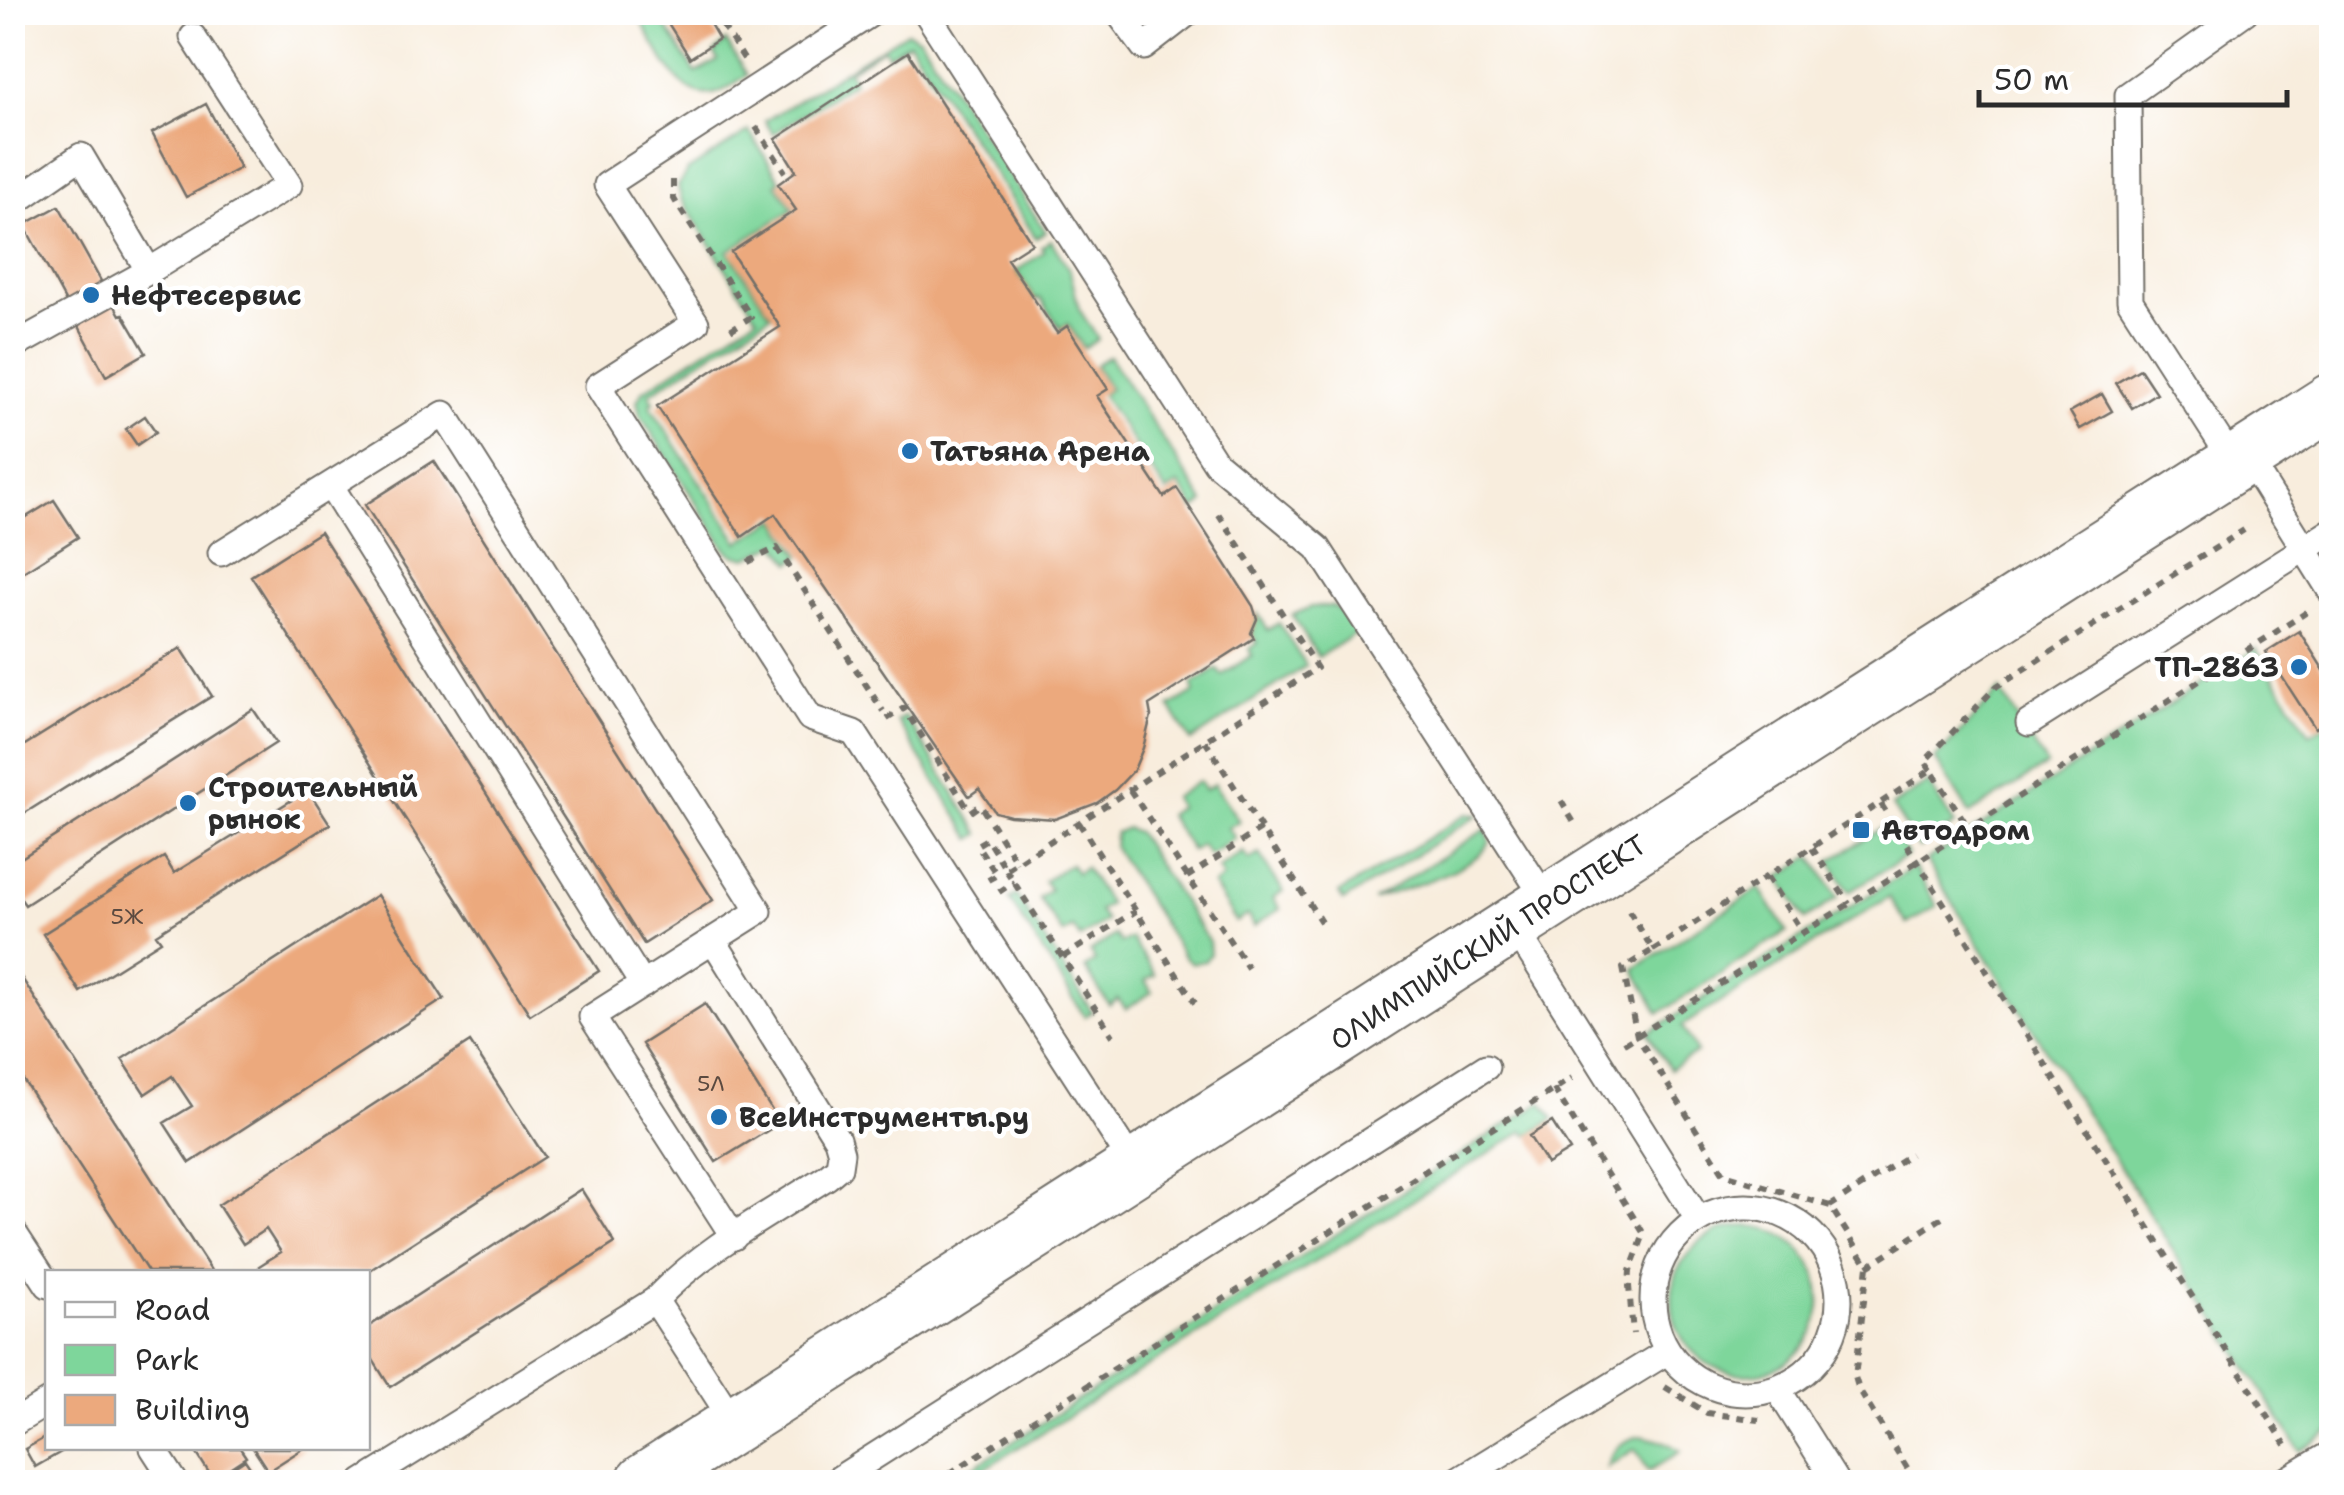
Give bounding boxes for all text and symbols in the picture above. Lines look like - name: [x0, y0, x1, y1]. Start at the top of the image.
- scale bar: [1979, 45, 2286, 107]
- text: 50 m: [1994, 59, 2069, 100]
- place label: Нефтесервис: [111, 276, 302, 314]
- marker: Нефтесервис: [80, 284, 102, 306]
- place label: Татьяна Арена: [930, 432, 1150, 470]
- marker: Татьяна Арена: [899, 440, 921, 462]
- place label: ТП-2863: [2154, 648, 2279, 686]
- marker: ТП-2863: [2288, 656, 2310, 678]
- place label: Строительный рынок: [208, 768, 418, 838]
- marker: Строительный рынок: [177, 792, 199, 814]
- place label: Автодром: [1881, 811, 2030, 849]
- marker: Автодром: [1850, 819, 1872, 841]
- street label: ОЛИМПИЙСКИЙ ПРОСПЕКТ: [1322, 825, 1654, 1059]
- house number: 5Ж: [111, 902, 144, 931]
- house number: 5Л: [697, 1069, 725, 1098]
- place label: ВсеИнструменты.ру: [739, 1098, 1029, 1136]
- marker: ВсеИнструменты.ру: [708, 1106, 730, 1128]
- legend: [45, 1270, 370, 1450]
- text: Road: [135, 1289, 210, 1330]
- text: Park: [135, 1339, 199, 1380]
- text: Building: [135, 1389, 250, 1430]

